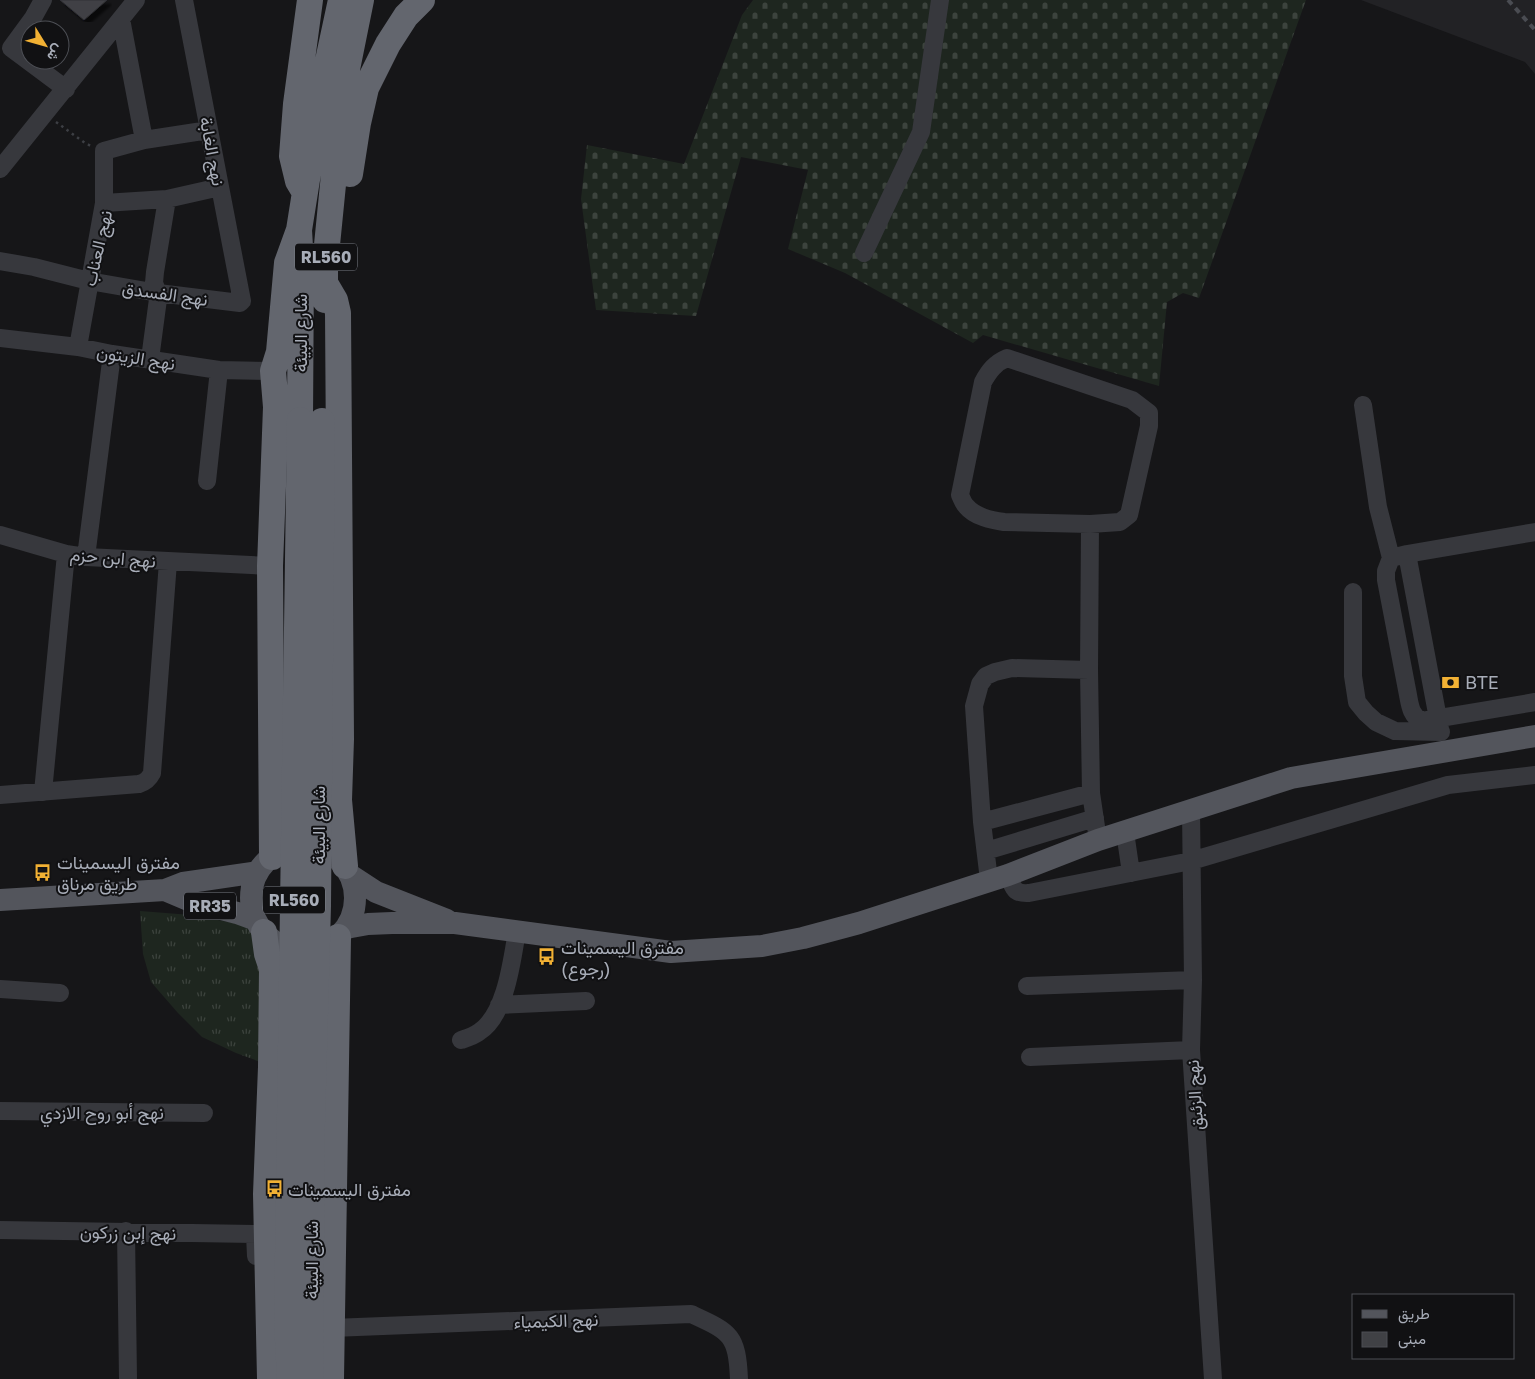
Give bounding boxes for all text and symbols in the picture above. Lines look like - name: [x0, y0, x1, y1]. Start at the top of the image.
- north arrow: [20, 20, 70, 70]
- text: ش: [43, 41, 68, 65]
- street label: نهج الغابة: [194, 115, 230, 188]
- street label: نهج العناب: [78, 208, 118, 289]
- road number: RL560: [295, 243, 357, 270]
- street label: نهج الفسدق: [120, 276, 209, 312]
- street label: شارع البيئة: [289, 294, 313, 372]
- street label: نهج الزيتون: [95, 340, 177, 376]
- street label: نهج ابن حزم: [69, 542, 157, 574]
- place label: BTE: [1465, 671, 1499, 693]
- bank icon: BTE: [1441, 672, 1461, 692]
- street label: شارع البيئة: [307, 786, 331, 864]
- place label: مفترق اليسمينات طريق مرناق: [57, 851, 180, 895]
- bus stop icon: مفترق اليسمينات طريق مرناق: [33, 862, 53, 882]
- road number: RL560: [263, 886, 325, 914]
- road number: RR35: [184, 892, 236, 919]
- place label: مفترق اليسمينات (رجوع): [561, 936, 684, 981]
- bus stop icon: مفترق اليسمينات (رجوع): [537, 947, 557, 967]
- street label: نهج الزئبق: [1181, 1059, 1209, 1131]
- street label: نهج أبو روح الازدي: [40, 1101, 164, 1128]
- place label: مفترق اليسمينات: [288, 1178, 411, 1201]
- bus stop icon: مفترق اليسمينات: [264, 1179, 284, 1199]
- street label: نهج إبن زركون: [80, 1220, 176, 1246]
- street label: شارع البيئة: [300, 1221, 324, 1299]
- legend: [1352, 1294, 1515, 1359]
- text: طريق: [1398, 1304, 1430, 1324]
- street label: نهج الكيمياء: [513, 1308, 599, 1334]
- text: مبنى: [1398, 1329, 1426, 1349]

